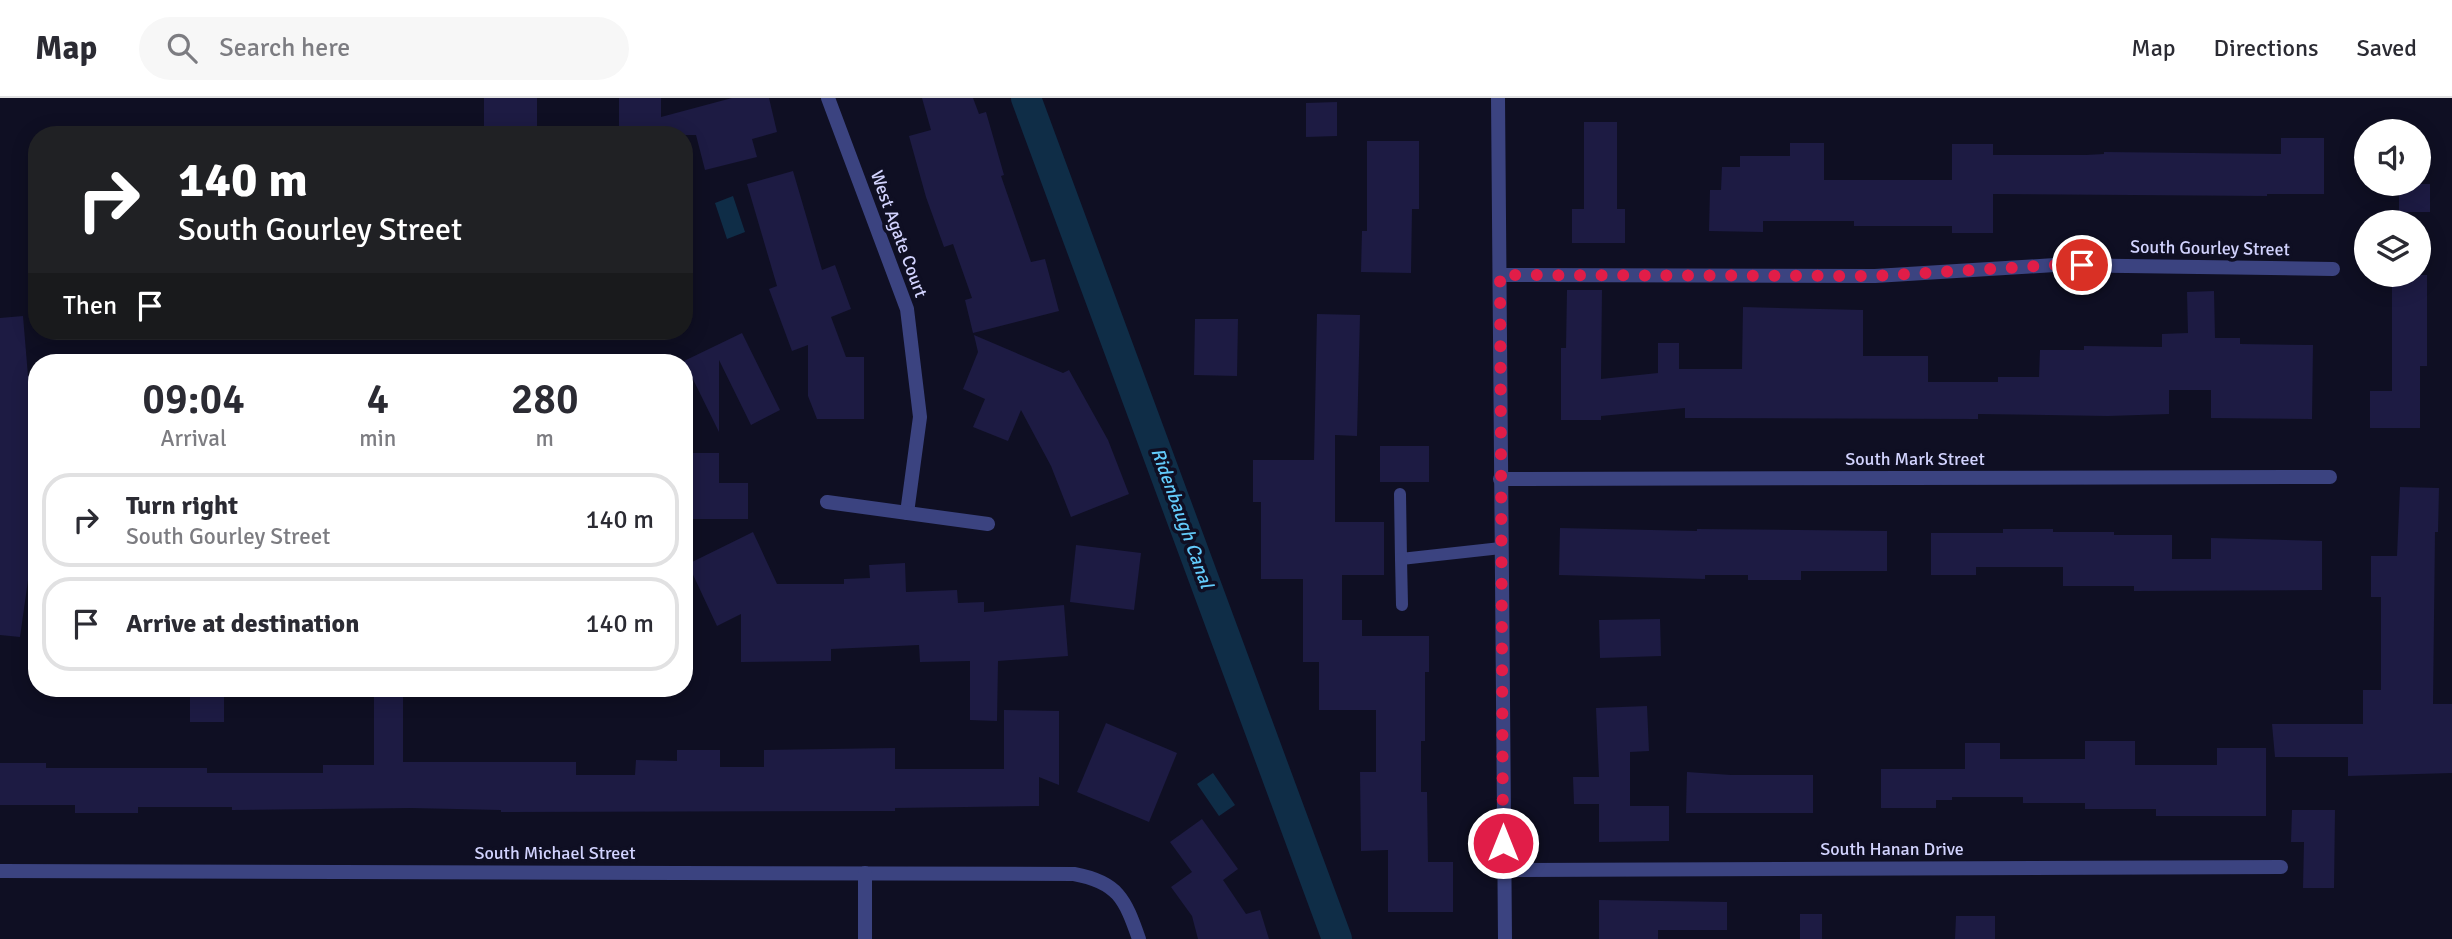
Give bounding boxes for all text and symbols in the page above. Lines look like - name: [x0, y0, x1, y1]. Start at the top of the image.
- search box: [139, 17, 629, 80]
- text: Map: [35, 28, 97, 69]
- icon: search: [163, 29, 201, 67]
- text: Search here: [219, 32, 350, 64]
- text: Map: [2131, 33, 2176, 63]
- text: Directions: [2214, 33, 2319, 63]
- text: Saved: [2357, 33, 2417, 63]
- map controls: [2354, 119, 2431, 287]
- button: sound: [2354, 119, 2431, 196]
- text: 140 m: [178, 150, 308, 210]
- icon: right: [63, 154, 154, 245]
- street label: West Agate Court: [866, 168, 932, 300]
- text: South Gourley Street: [178, 210, 462, 249]
- button: layers: [2354, 210, 2431, 287]
- pin: [2052, 235, 2112, 295]
- street label: South Gourley Street: [2130, 236, 2290, 260]
- icon: arrive: [2063, 246, 2101, 284]
- icon: arrive: [131, 287, 169, 325]
- text: Then: [63, 290, 117, 322]
- text: 09:04: [142, 374, 245, 425]
- text: 4: [366, 374, 389, 425]
- text: 280: [511, 374, 579, 425]
- text: Arrival: [160, 424, 227, 453]
- text: min: [359, 424, 396, 453]
- text: m: [535, 424, 554, 453]
- water label: Ridenbaugh Canal: [1145, 445, 1219, 593]
- street label: South Mark Street: [1845, 448, 1985, 470]
- text: Turn right: [126, 490, 238, 522]
- icon: right: [67, 501, 105, 539]
- text: 140 m: [585, 504, 654, 536]
- text: South Gourley Street: [126, 522, 330, 551]
- icon: arrive: [67, 605, 105, 643]
- text: Arrive at destination: [126, 608, 359, 640]
- text: 140 m: [585, 608, 654, 640]
- position arrow: [1466, 806, 1540, 880]
- street label: South Hanan Drive: [1820, 838, 1964, 860]
- street label: South Michael Street: [474, 842, 636, 864]

